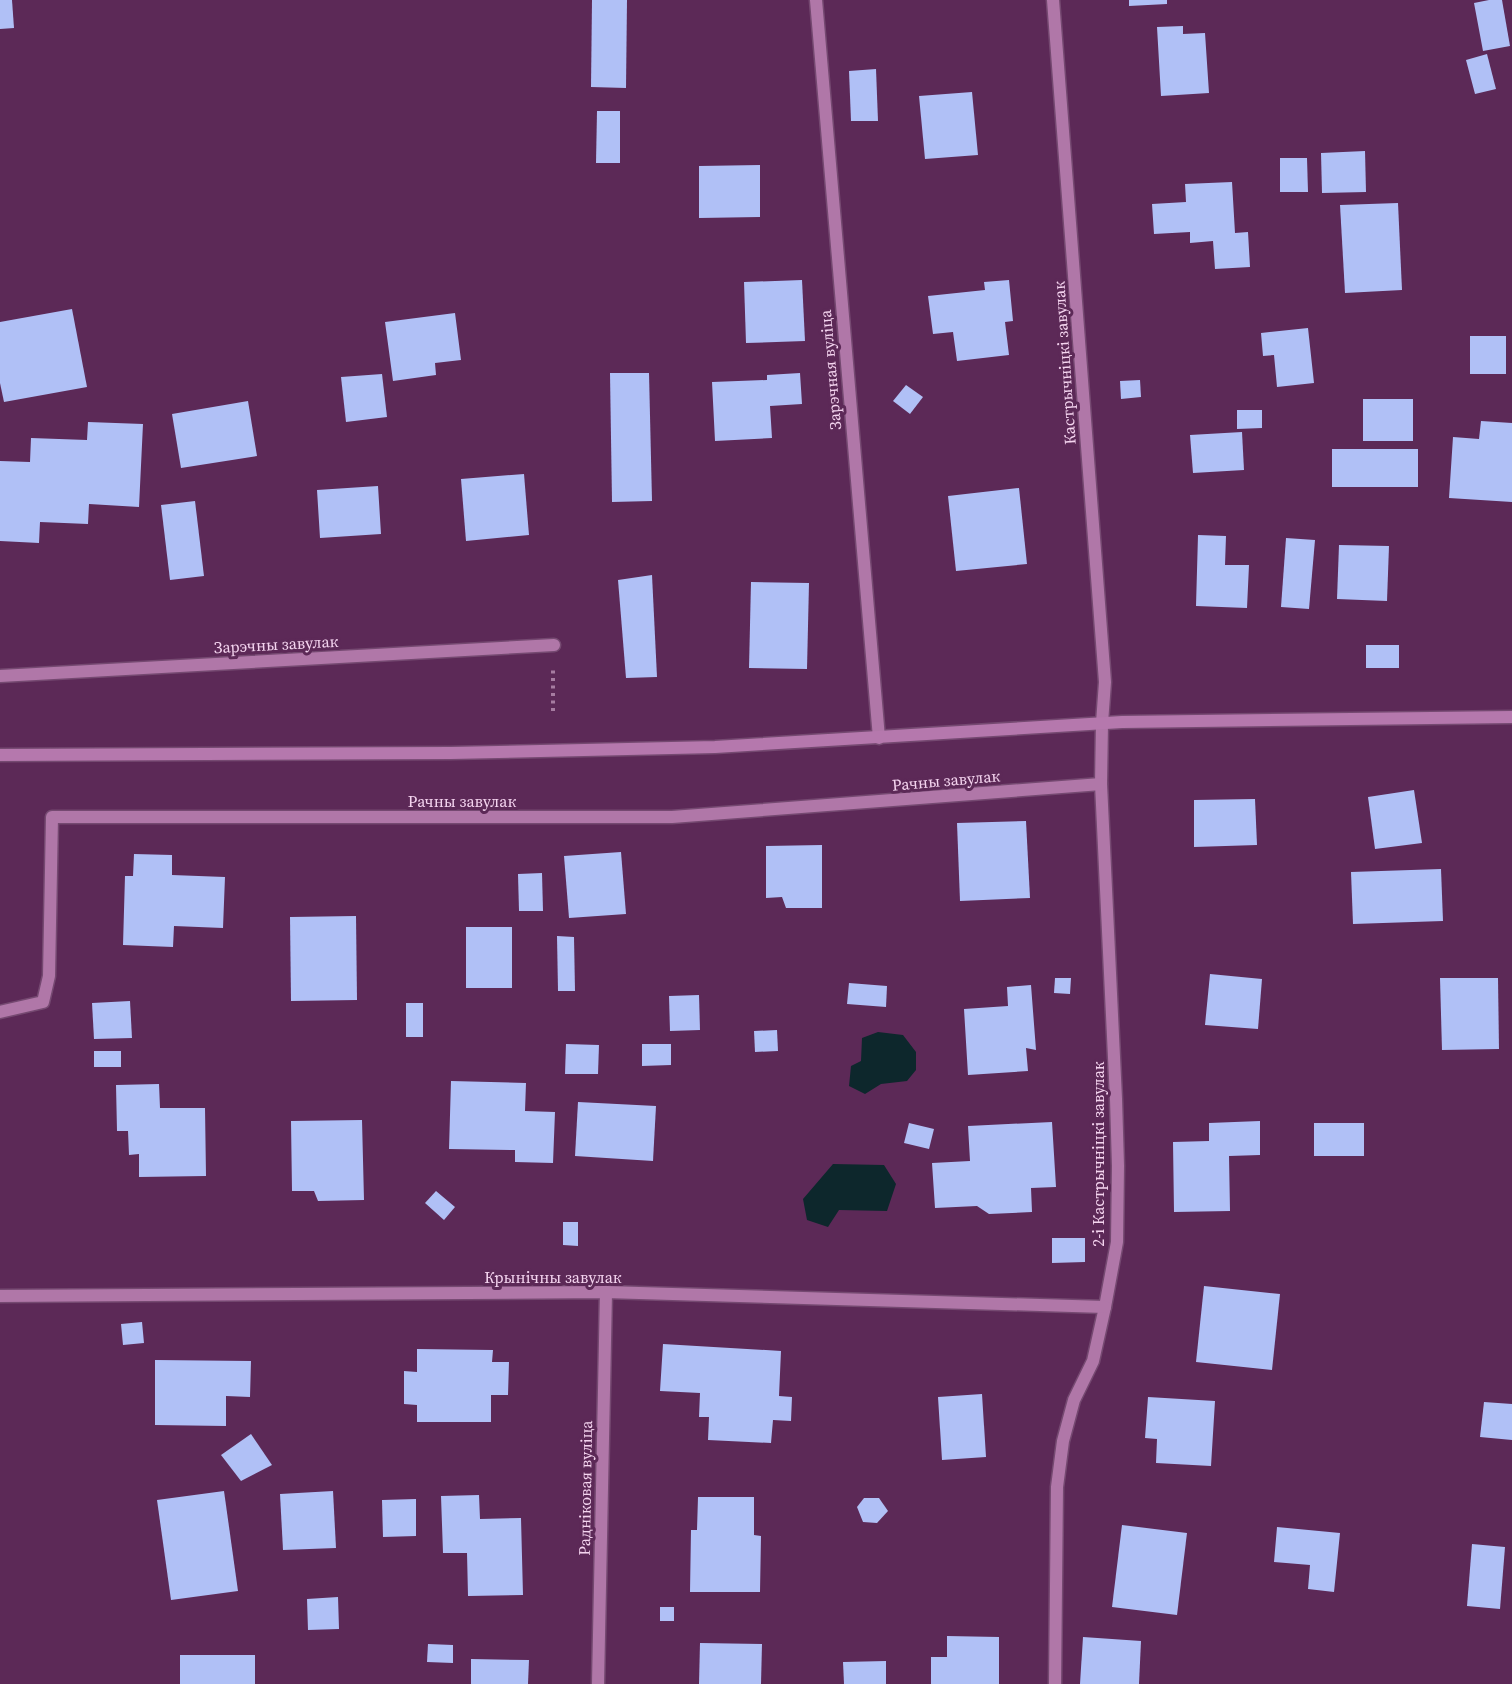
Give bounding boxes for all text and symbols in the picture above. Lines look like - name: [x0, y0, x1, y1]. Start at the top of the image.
- street label: Кастрычніцкі завулак: [1047, 280, 1081, 446]
- street label: Зарэчная вуліца: [814, 308, 846, 431]
- street label: Зарэчны завулак: [213, 630, 339, 658]
- street label: Рачны завулак: [891, 764, 1001, 796]
- street label: Рачны завулак: [408, 790, 516, 812]
- street label: 2-і Кастрычніцкі завулак: [1087, 1061, 1109, 1247]
- street label: Крынічны завулак: [484, 1266, 622, 1288]
- street label: Радніковая вуліца: [573, 1419, 597, 1556]

